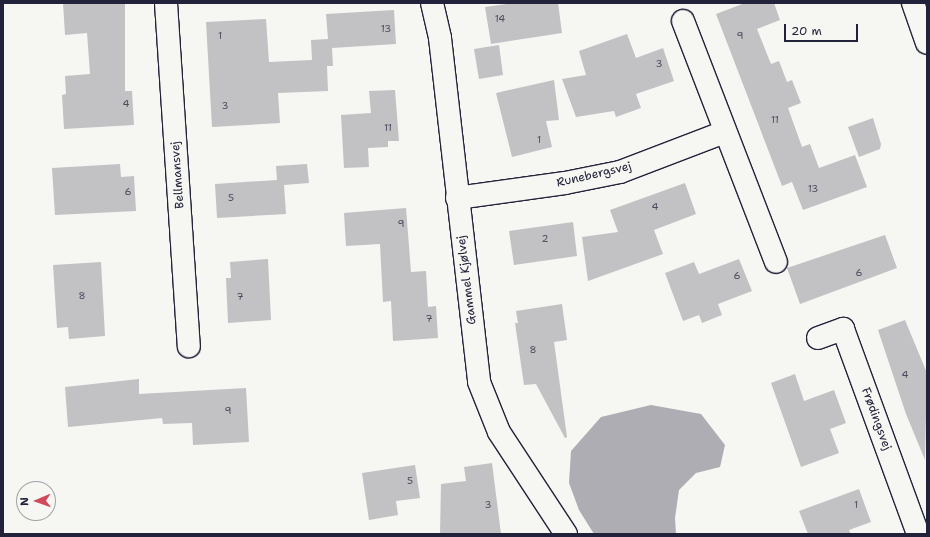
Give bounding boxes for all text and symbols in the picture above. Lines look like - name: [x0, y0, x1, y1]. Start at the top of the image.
- house number: 14: [495, 13, 505, 25]
- scale bar: [786, 16, 860, 42]
- house number: 13: [381, 23, 391, 35]
- text: 20 m: [791, 23, 822, 39]
- house number: 1: [218, 30, 222, 42]
- house number: 9: [737, 30, 743, 42]
- house number: 3: [656, 58, 662, 70]
- house number: 4: [123, 98, 129, 110]
- house number: 3: [222, 100, 228, 112]
- house number: 11: [771, 114, 779, 126]
- house number: 11: [384, 122, 392, 134]
- house number: 1: [537, 134, 541, 146]
- street label: Bellmansvej: [168, 141, 188, 209]
- street label: Runebergsvej: [555, 159, 633, 191]
- house number: 13: [808, 183, 818, 195]
- house number: 6: [125, 186, 131, 198]
- house number: 5: [228, 192, 234, 204]
- house number: 4: [652, 201, 658, 213]
- house number: 9: [398, 218, 404, 230]
- house number: 2: [542, 233, 548, 245]
- street label: Gammel Kjølvej: [454, 235, 480, 325]
- house number: 6: [856, 267, 862, 279]
- house number: 6: [734, 270, 740, 282]
- house number: 8: [79, 290, 85, 302]
- house number: 7: [237, 291, 243, 303]
- house number: 7: [426, 313, 432, 325]
- house number: 8: [530, 344, 536, 356]
- house number: 4: [902, 369, 908, 381]
- street label: Frødingsvej: [858, 386, 894, 452]
- house number: 9: [225, 405, 231, 417]
- house number: 5: [407, 475, 413, 487]
- north arrow: [16, 481, 56, 521]
- text: N: [17, 497, 32, 506]
- house number: 3: [485, 499, 491, 511]
- house number: 1: [854, 499, 858, 511]

